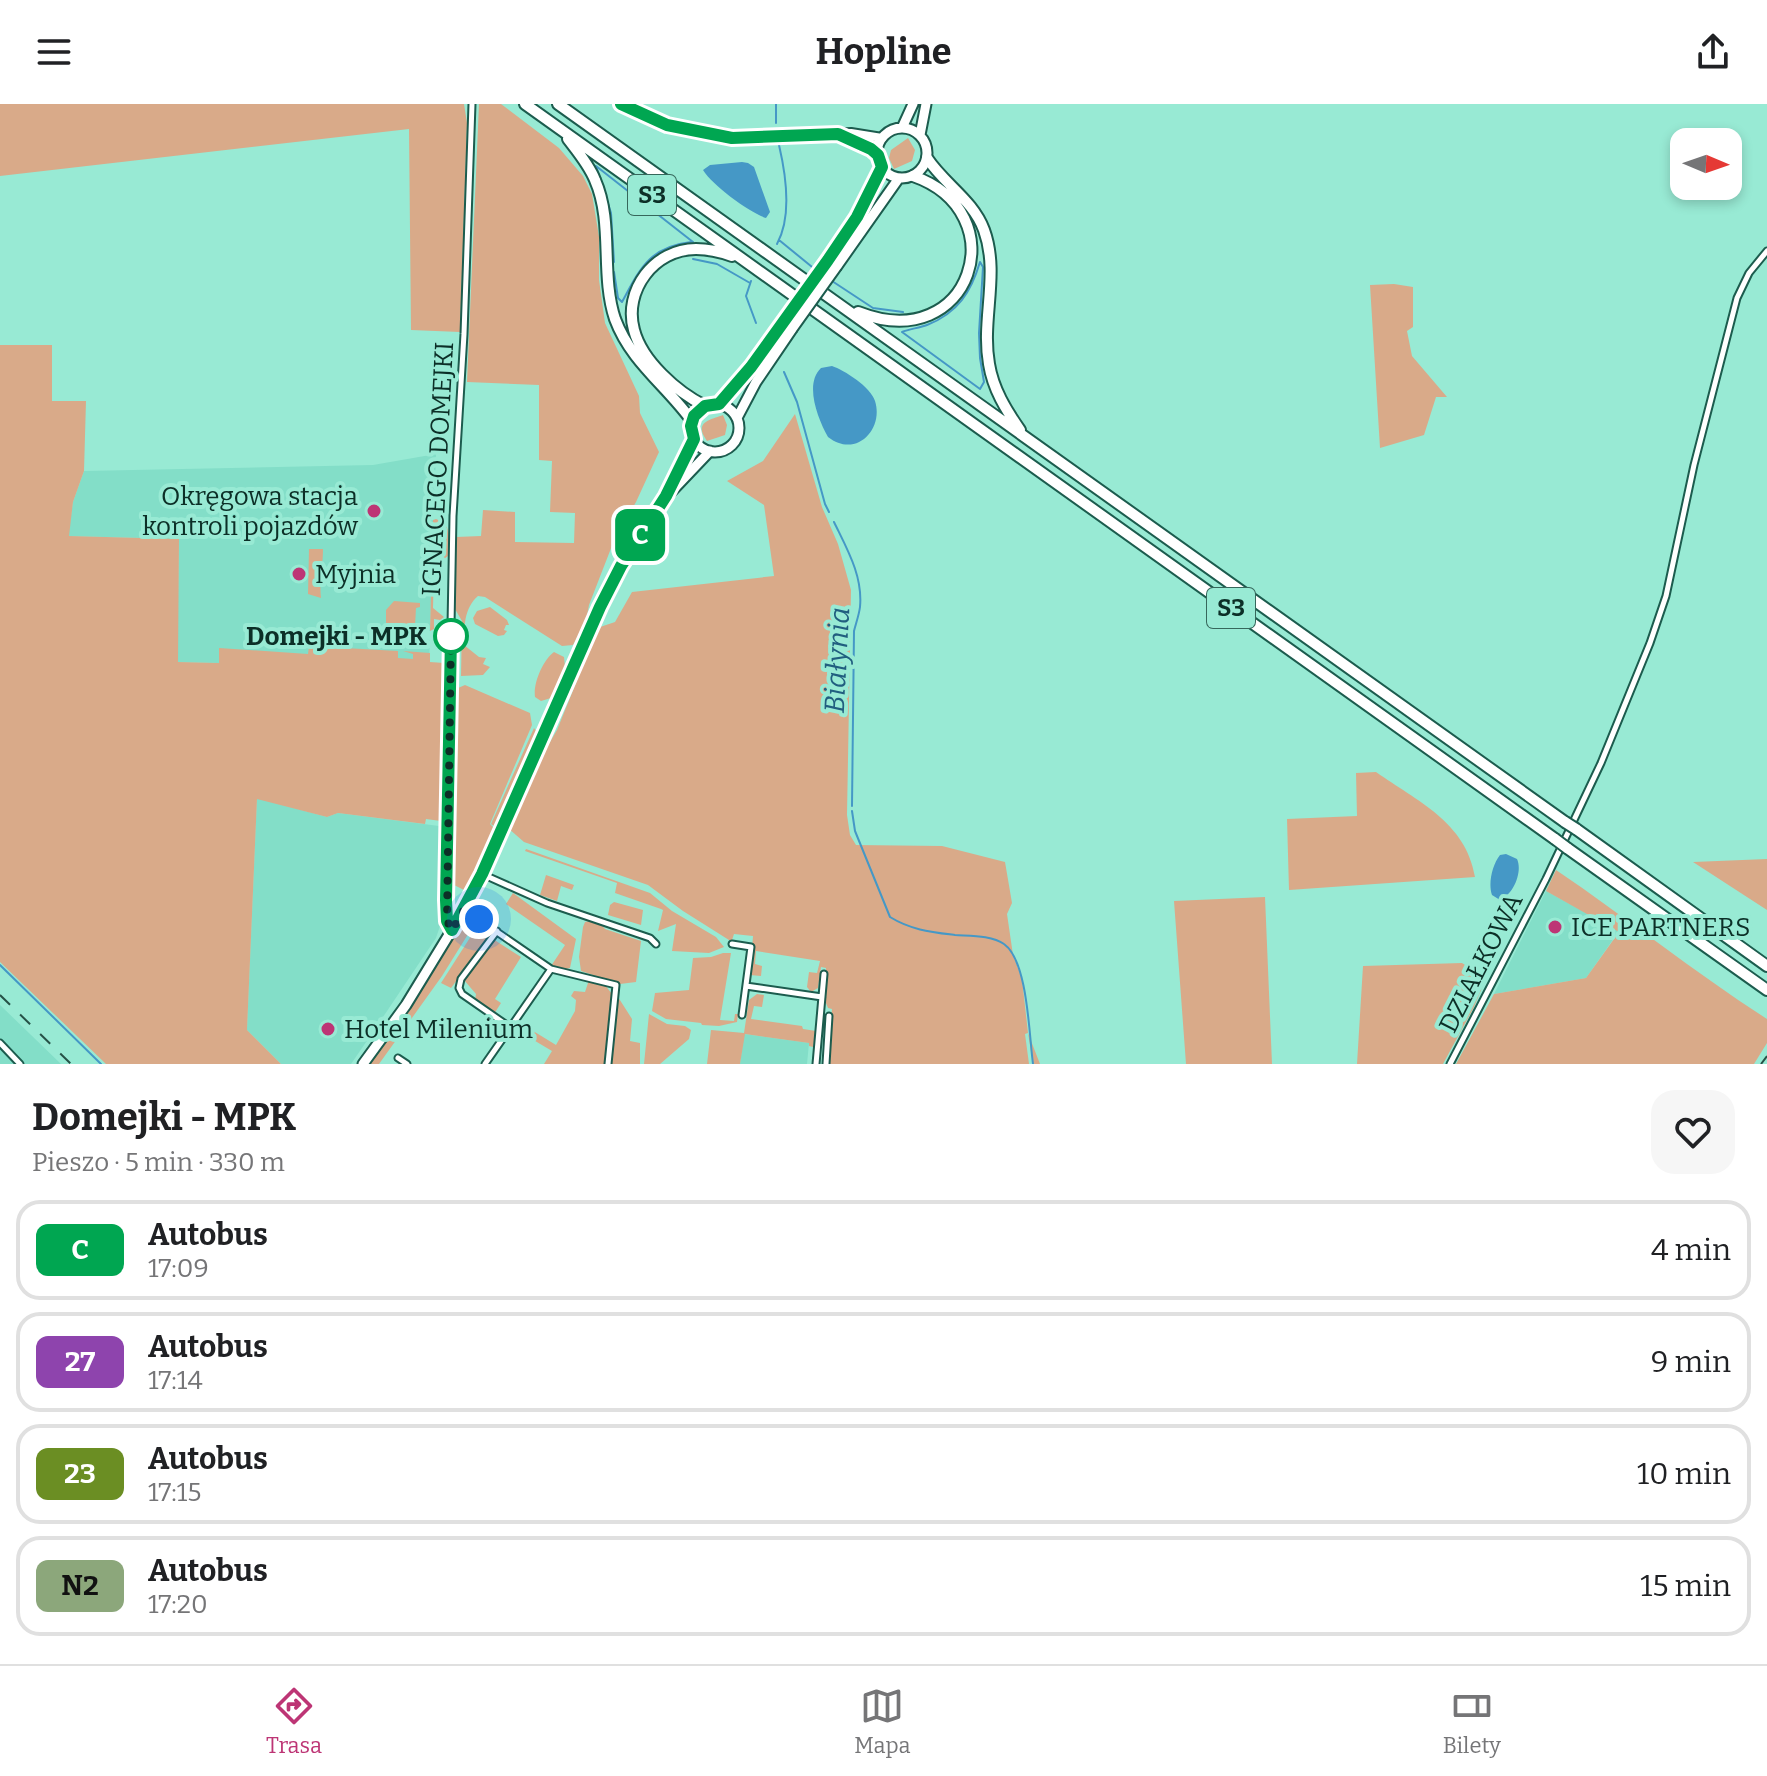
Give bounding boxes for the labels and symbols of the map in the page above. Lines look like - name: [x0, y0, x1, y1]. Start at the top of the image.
- north arrow: [1670, 128, 1742, 200]
- road number: S3: [628, 175, 676, 215]
- street label: IGNACEGO DOMEJKI: [416, 341, 460, 597]
- place label: Okręgowa stacja kontroli pojazdów: [142, 481, 358, 542]
- marker: Okręgowa stacja kontroli pojazdów: [365, 502, 383, 520]
- line badge: C: [614, 509, 666, 561]
- place label: Myjnia: [315, 559, 396, 590]
- marker: Myjnia: [290, 565, 308, 583]
- road number: S3: [1207, 588, 1255, 628]
- water label: Białynia: [818, 606, 856, 714]
- marker: Domejki - MPK: [434, 619, 468, 653]
- place label: Domejki - MPK: [246, 621, 427, 652]
- street label: DZIAŁKOWA: [1433, 888, 1530, 1038]
- your location: [459, 899, 499, 939]
- place label: ICE PARTNERS: [1571, 912, 1751, 943]
- marker: ICE PARTNERS: [1546, 918, 1564, 936]
- place label: Hotel Milenium: [344, 1014, 533, 1045]
- marker: Hotel Milenium: [319, 1020, 337, 1038]

